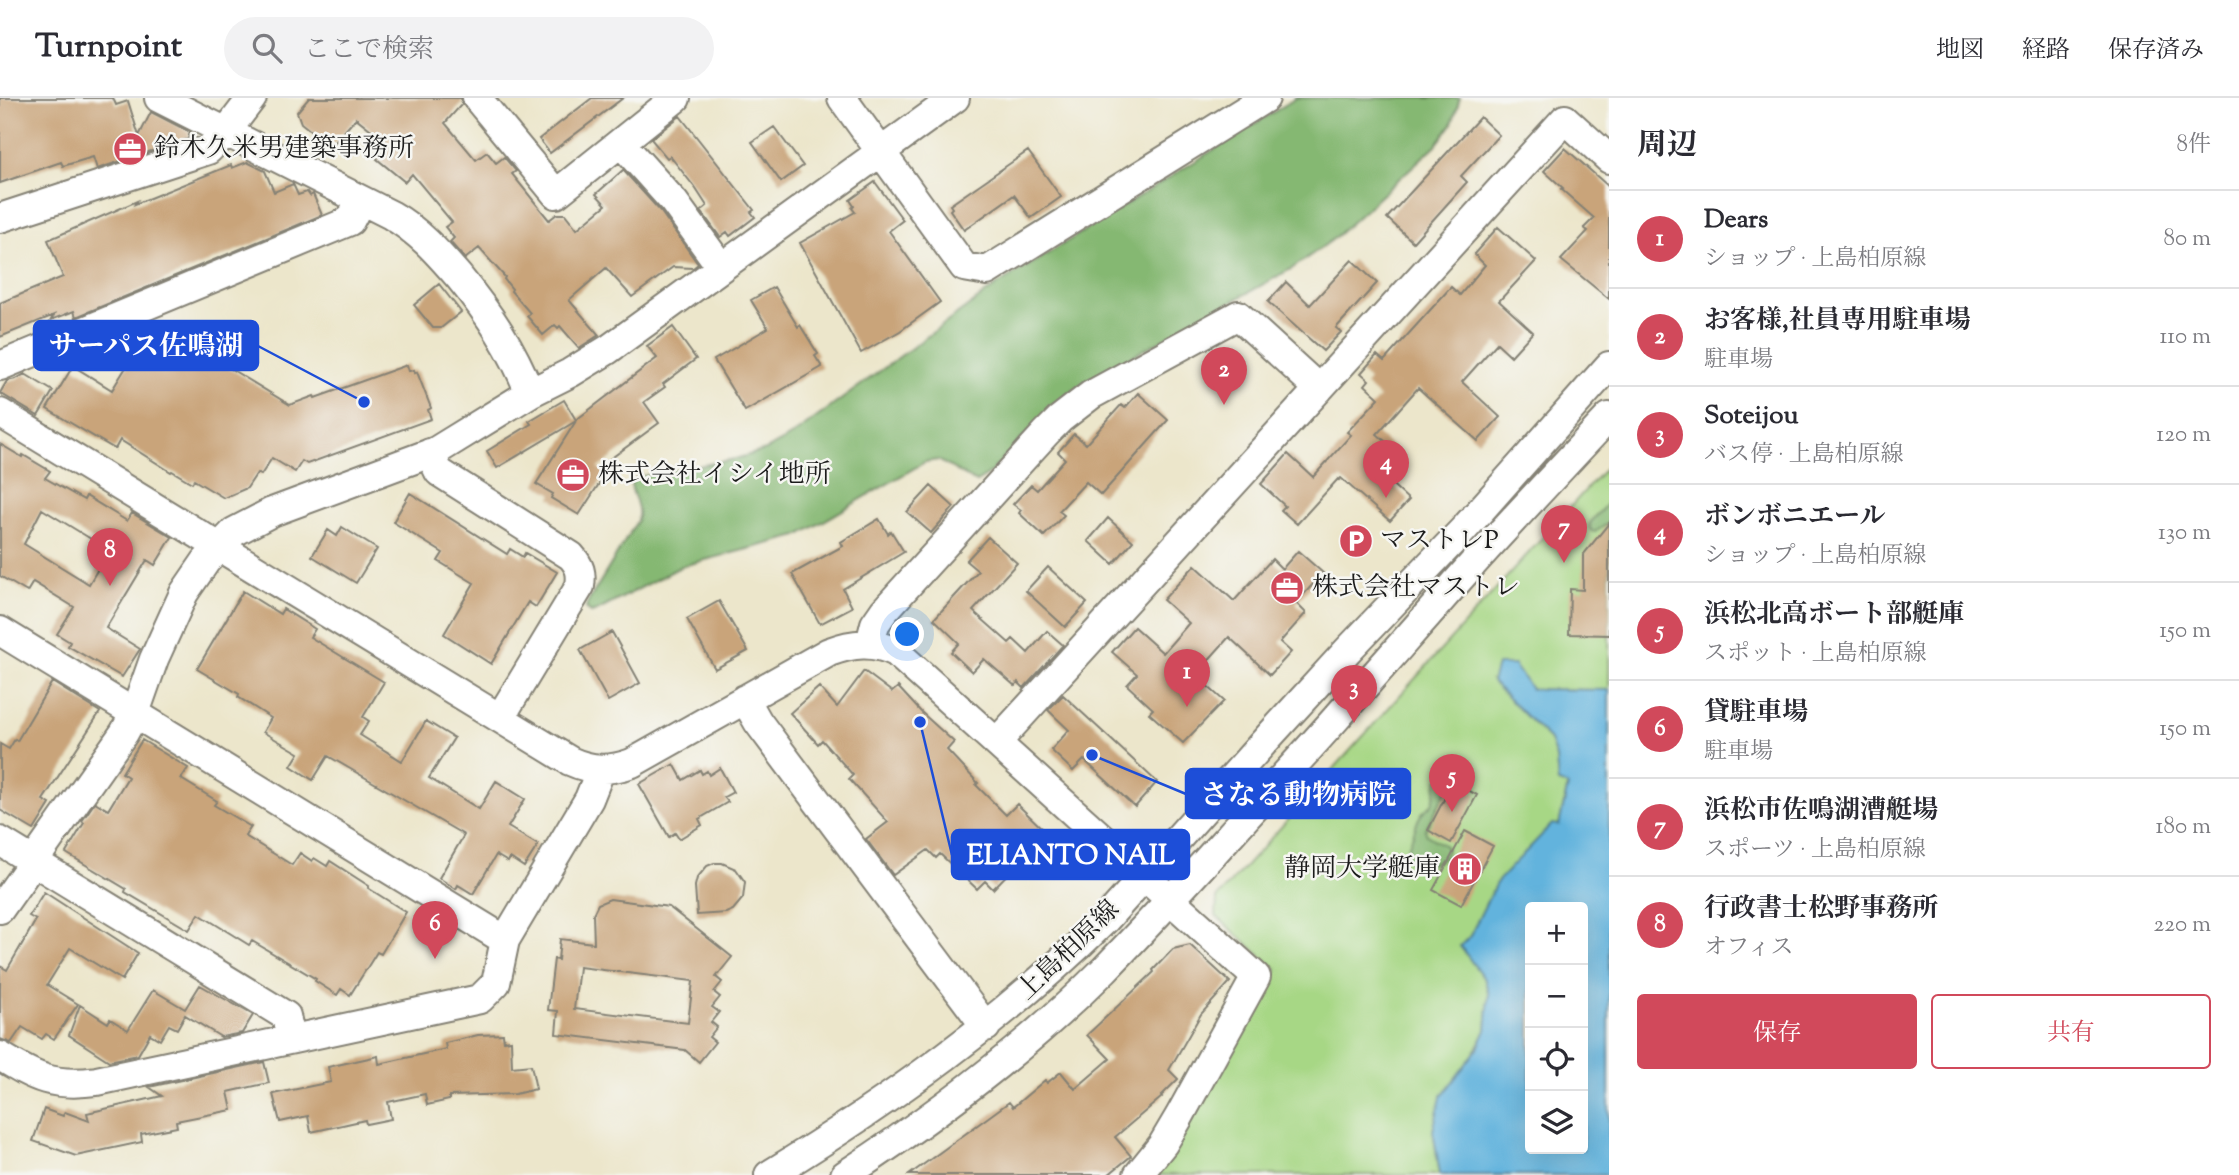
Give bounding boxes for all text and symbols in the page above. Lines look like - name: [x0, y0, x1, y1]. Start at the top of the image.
- search box: [224, 17, 714, 80]
- text: Turnpoint: [35, 24, 182, 72]
- icon: search: [248, 29, 286, 67]
- text: ここで検索: [304, 32, 434, 69]
- text: 地図: [1936, 34, 1984, 68]
- text: 経路: [2022, 34, 2070, 68]
- text: 保存済み: [2108, 34, 2204, 68]
- text: 周辺: [1637, 125, 1697, 168]
- text: 8件: [2177, 129, 2211, 162]
- office icon: 鈴木久米男建築事務所: [111, 130, 149, 168]
- place label: 鈴木久米男建築事務所: [154, 131, 414, 168]
- text: Dears: [1704, 202, 1768, 239]
- text: 1: [1656, 223, 1664, 256]
- text: 80 m: [2163, 223, 2211, 256]
- text: ショップ · 上島柏原線: [1704, 243, 1926, 276]
- text: お客様,社員専用駐車場: [1704, 303, 1971, 340]
- callout: サーパス佐鳴湖: [34, 321, 258, 370]
- text: 2: [1655, 321, 1665, 354]
- text: 110 m: [2160, 321, 2211, 354]
- text: サーパス佐鳴湖: [49, 328, 243, 368]
- text: 駐車場: [1704, 344, 1773, 377]
- pin: 2: [1201, 347, 1247, 405]
- text: Soteijou: [1704, 398, 1798, 435]
- text: 3: [1655, 419, 1665, 452]
- text: 120 m: [2156, 419, 2211, 452]
- text: バス停 · 上島柏原線: [1704, 439, 1904, 472]
- pin: 4: [1363, 440, 1409, 498]
- office icon: 株式会社イシイ地所: [554, 456, 592, 494]
- place label: 株式会社イシイ地所: [598, 457, 831, 494]
- text: ボンボニエール: [1704, 499, 1885, 536]
- pin: 7: [1541, 505, 1587, 563]
- text: 4: [1654, 517, 1666, 550]
- text: 130 m: [2158, 517, 2211, 550]
- parking icon: マストレP: [1337, 522, 1375, 560]
- place label: マストレP: [1380, 523, 1499, 560]
- pin: 8: [87, 528, 133, 586]
- text: ショップ · 上島柏原線: [1704, 540, 1926, 573]
- office icon: 株式会社マストレ: [1268, 569, 1306, 607]
- place label: 株式会社マストレ: [1312, 570, 1520, 607]
- text: 浜松北高ボート部艇庫: [1704, 597, 1964, 634]
- text: 5: [1656, 615, 1664, 648]
- text: 150 m: [2159, 615, 2211, 648]
- your location: [890, 617, 924, 651]
- text: スポット · 上島柏原線: [1704, 638, 1927, 671]
- pin: 1: [1164, 649, 1210, 707]
- pin: 3: [1331, 665, 1377, 723]
- text: 貸駐車場: [1704, 695, 1808, 732]
- text: 6: [1654, 713, 1666, 746]
- text: 150 m: [2159, 713, 2211, 746]
- text: 駐車場: [1704, 736, 1773, 769]
- pin: 5: [1429, 754, 1475, 812]
- callout: さなる動物病院: [1186, 769, 1410, 818]
- text: さなる動物病院: [1200, 777, 1396, 817]
- text: 浜松市佐鳴湖漕艇場: [1704, 793, 1938, 830]
- text: 7: [1654, 811, 1666, 844]
- text: 180 m: [2156, 811, 2211, 844]
- callout: ELIANTO NAIL: [952, 830, 1189, 879]
- text: スポーツ · 上島柏原線: [1704, 834, 1926, 867]
- text: ELIANTO NAIL: [967, 837, 1175, 877]
- building icon: 静岡大学艇庫: [1446, 850, 1484, 888]
- place label: 静岡大学艇庫: [1284, 851, 1440, 888]
- text: 行政書士松野事務所: [1704, 891, 1938, 928]
- street label: 上島柏原線: [1009, 893, 1129, 1009]
- pin: 6: [412, 901, 458, 959]
- map controls: [1525, 902, 1588, 1154]
- button: +: [1525, 902, 1588, 965]
- text: 8: [1654, 909, 1666, 942]
- text: 220 m: [2153, 909, 2211, 942]
- text: オフィス: [1704, 932, 1793, 965]
- button: −: [1525, 965, 1588, 1028]
- button: 保存: [1637, 994, 1917, 1069]
- button: 共有: [1931, 994, 2211, 1069]
- button: locate: [1525, 1028, 1588, 1091]
- button: layers: [1525, 1091, 1588, 1154]

